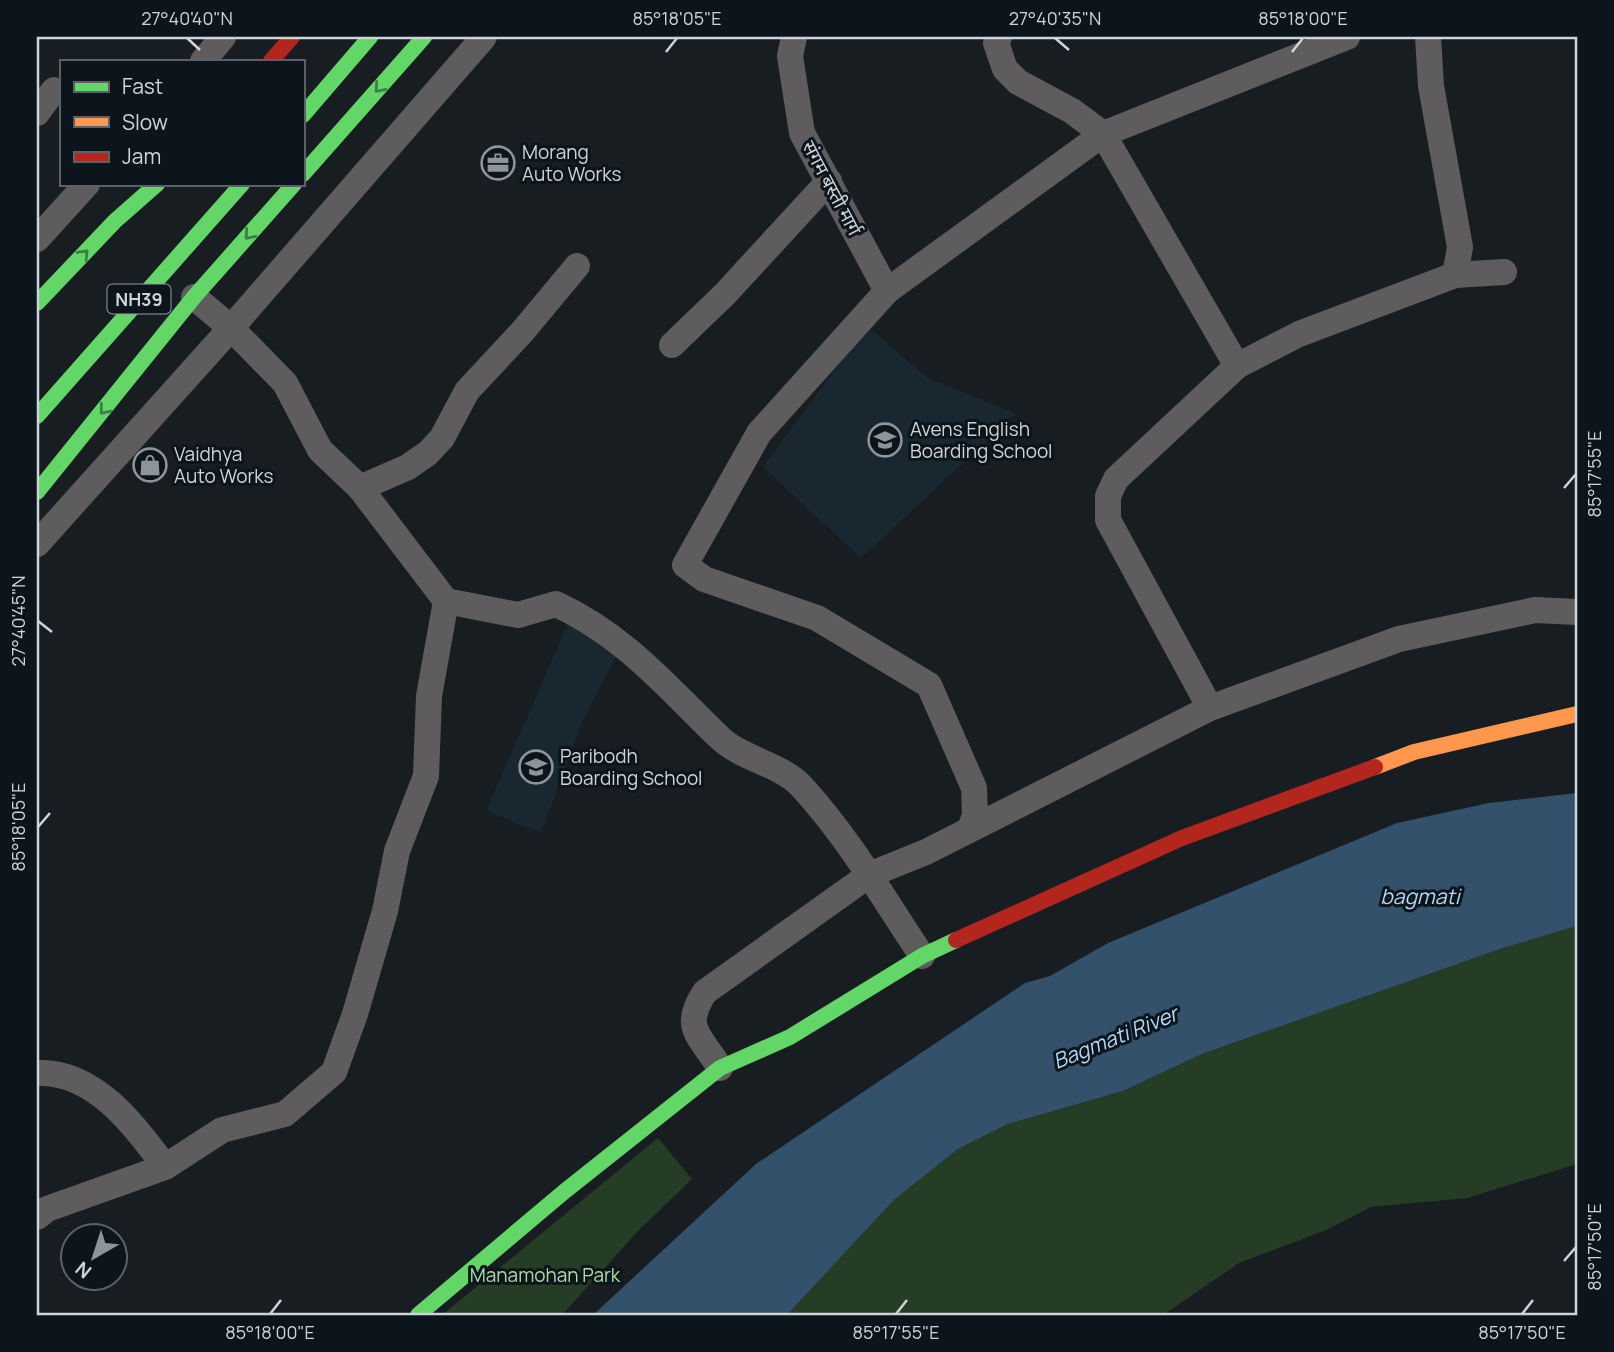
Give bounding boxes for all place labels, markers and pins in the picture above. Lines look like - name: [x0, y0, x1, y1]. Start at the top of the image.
- place label: Morang Auto Works: [522, 139, 622, 187]
- office icon: Morang Auto Works: [479, 144, 517, 182]
- place label: Avens English Boarding School: [910, 416, 1053, 464]
- school or university icon: Avens English Boarding School: [866, 421, 904, 459]
- place label: Vaidhya Auto Works: [174, 441, 274, 489]
- shop icon: Vaidhya Auto Works: [131, 446, 169, 484]
- place label: Paribodh Boarding School: [560, 743, 703, 791]
- school or university icon: Paribodh Boarding School: [517, 748, 555, 786]

